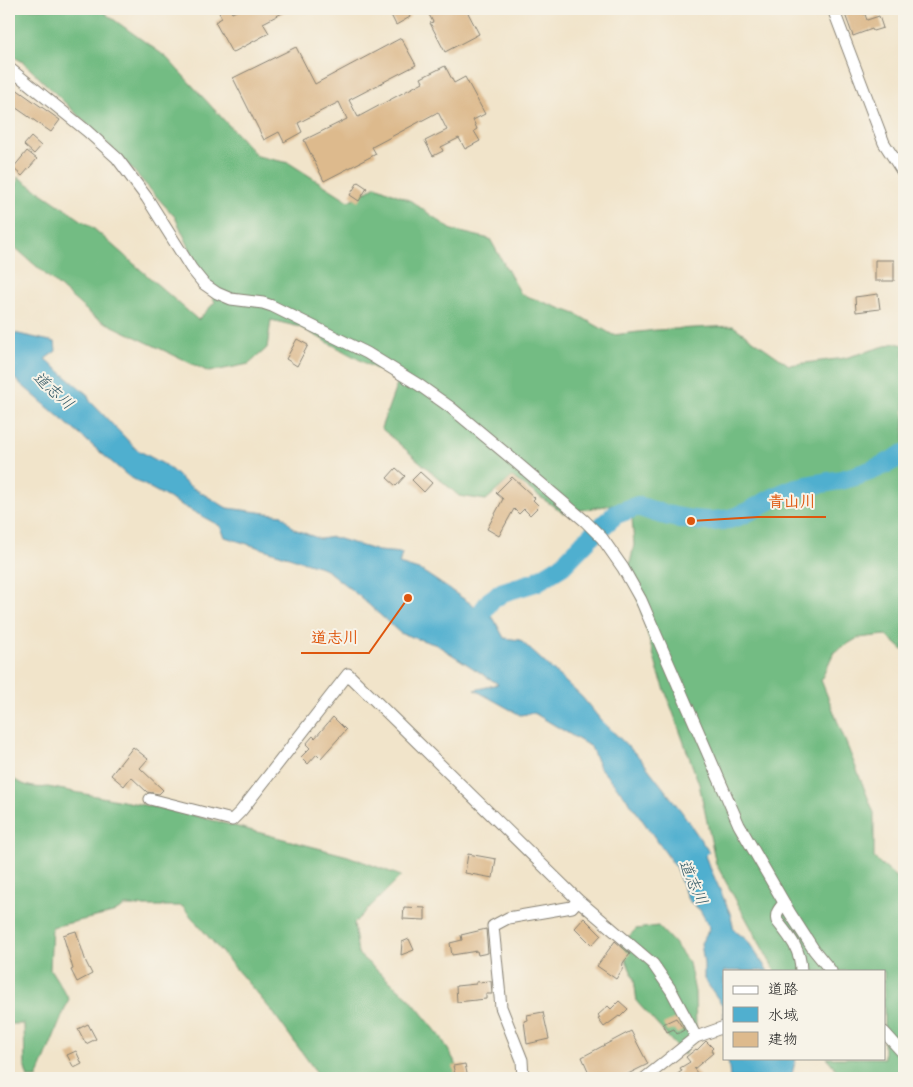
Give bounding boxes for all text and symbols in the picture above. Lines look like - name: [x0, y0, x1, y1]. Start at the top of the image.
- water label: 道志川: [29, 367, 79, 413]
- callout: 青山川: [758, 486, 826, 517]
- text: 青山川: [768, 491, 816, 511]
- callout: 道志川: [301, 622, 369, 653]
- text: 道志川: [311, 627, 359, 647]
- water label: 道志川: [675, 856, 713, 908]
- legend: [723, 970, 886, 1060]
- text: 道路: [768, 979, 798, 998]
- text: 水域: [768, 1005, 798, 1024]
- text: 建物: [768, 1029, 798, 1048]

